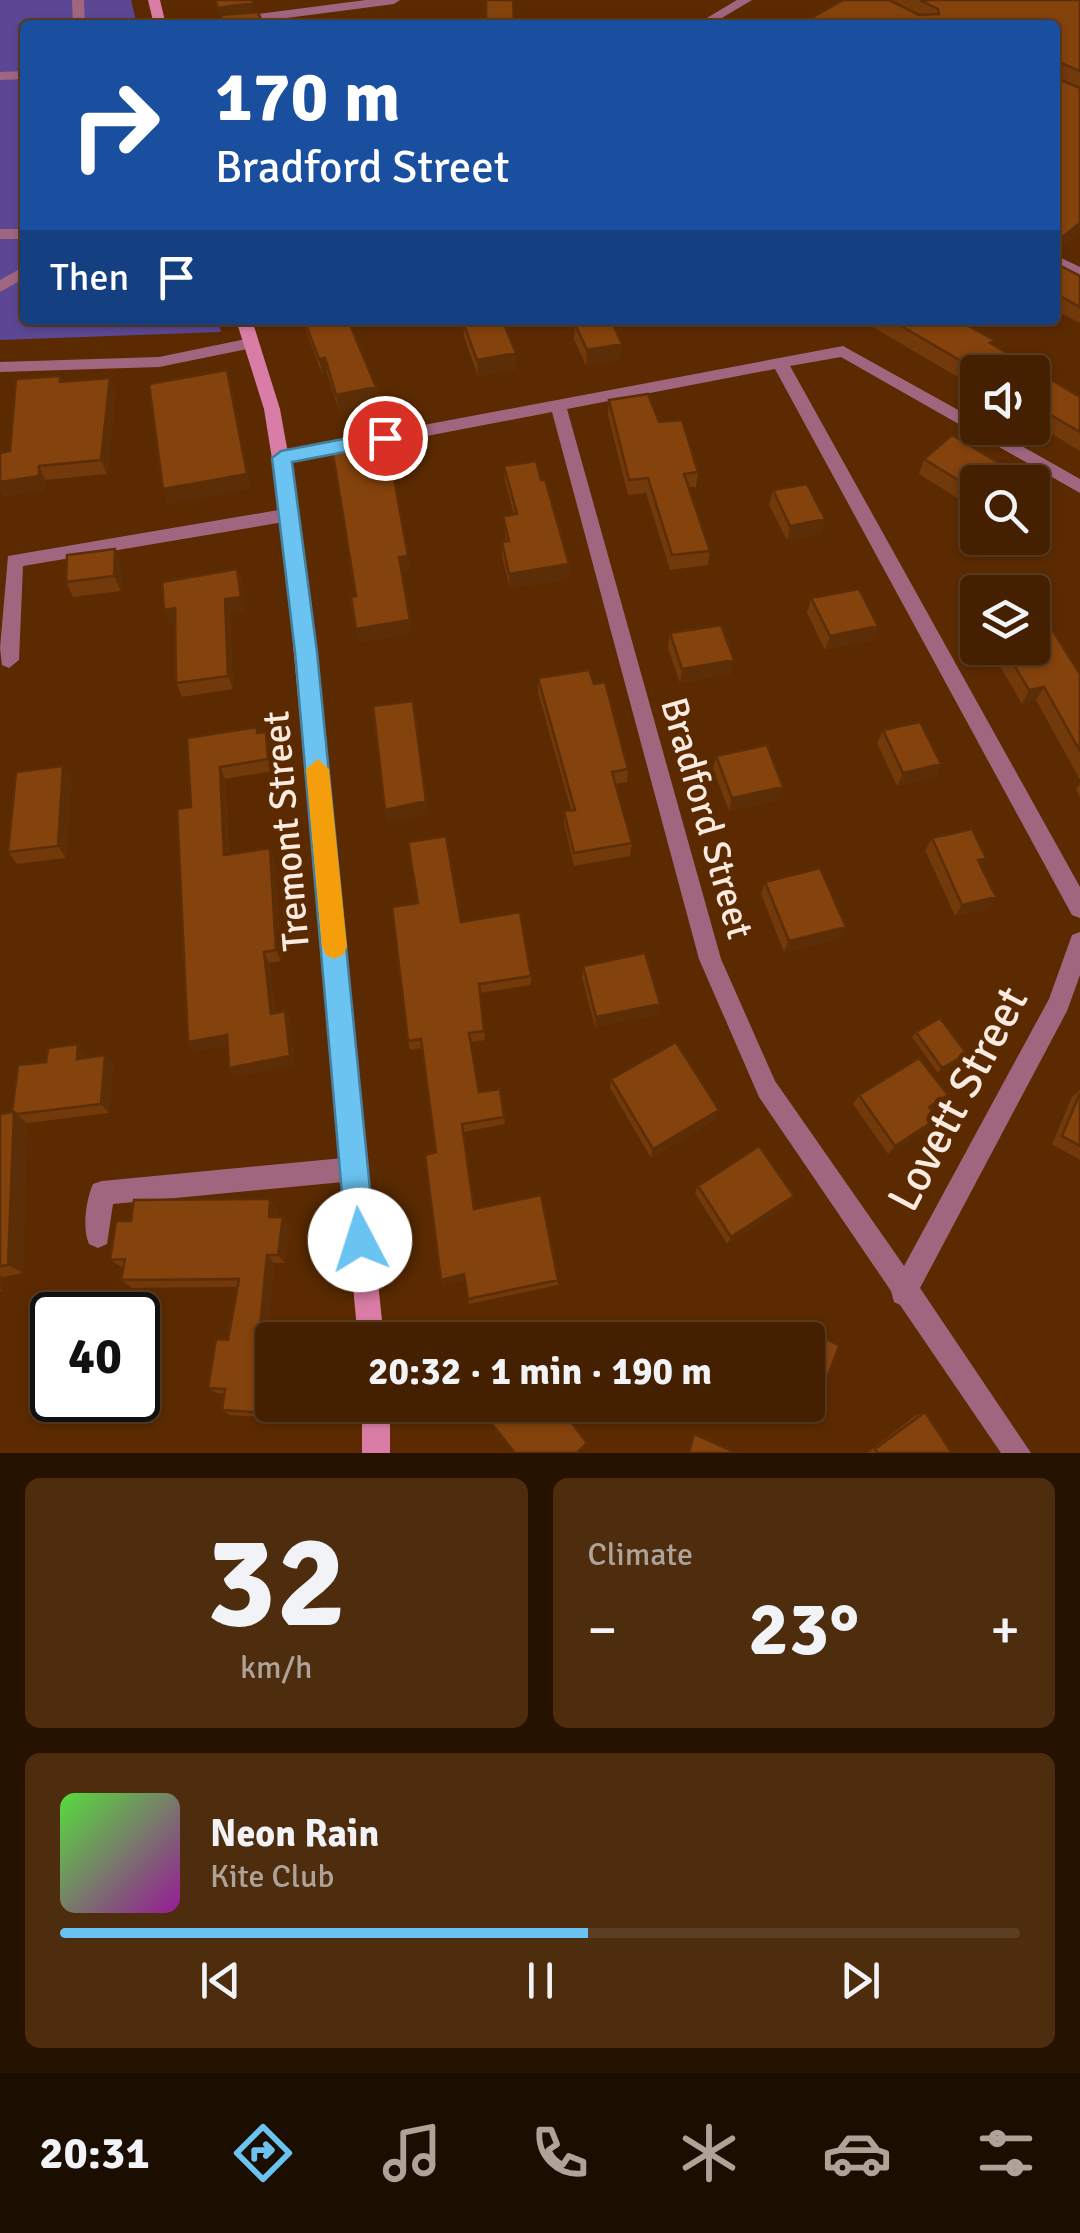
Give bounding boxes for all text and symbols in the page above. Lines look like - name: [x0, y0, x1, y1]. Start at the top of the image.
- text: 170 m: [215, 54, 400, 140]
- icon: right: [50, 60, 180, 190]
- text: Bradford Street: [215, 140, 509, 195]
- icon: arrive: [149, 250, 204, 305]
- text: Then: [50, 254, 129, 301]
- map controls: [960, 355, 1050, 665]
- button: sound: [960, 355, 1050, 445]
- pin: [343, 396, 428, 481]
- icon: arrive: [358, 411, 413, 466]
- button: search: [960, 465, 1050, 555]
- button: layers: [960, 575, 1050, 665]
- street label: Bradford Street: [650, 692, 764, 944]
- street label: Tremont Street: [252, 709, 320, 953]
- street label: Lovett Street: [876, 977, 1040, 1221]
- position arrow: [308, 1188, 412, 1292]
- speed limit sign: 40: [30, 1292, 160, 1422]
- text: 20:32 · 1 min · 190 m: [368, 1348, 712, 1395]
- text: 32: [206, 1503, 346, 1663]
- text: Climate: [588, 1535, 693, 1574]
- text: 23°: [748, 1583, 859, 1676]
- text: −: [588, 1596, 617, 1664]
- text: +: [990, 1596, 1020, 1664]
- text: km/h: [240, 1648, 312, 1687]
- text: Neon Rain: [210, 1810, 379, 1857]
- text: Kite Club: [210, 1857, 334, 1896]
- icon: previous: [193, 1953, 248, 2008]
- icon: pause: [513, 1953, 568, 2008]
- icon: next: [833, 1953, 888, 2008]
- icon: directions: [228, 2118, 298, 2188]
- icon: music: [377, 2118, 447, 2188]
- icon: phone: [525, 2118, 595, 2188]
- icon: climate: [674, 2118, 744, 2188]
- icon: car: [822, 2118, 892, 2188]
- icon: filters: [971, 2118, 1041, 2188]
- text: 20:31: [39, 2126, 150, 2181]

